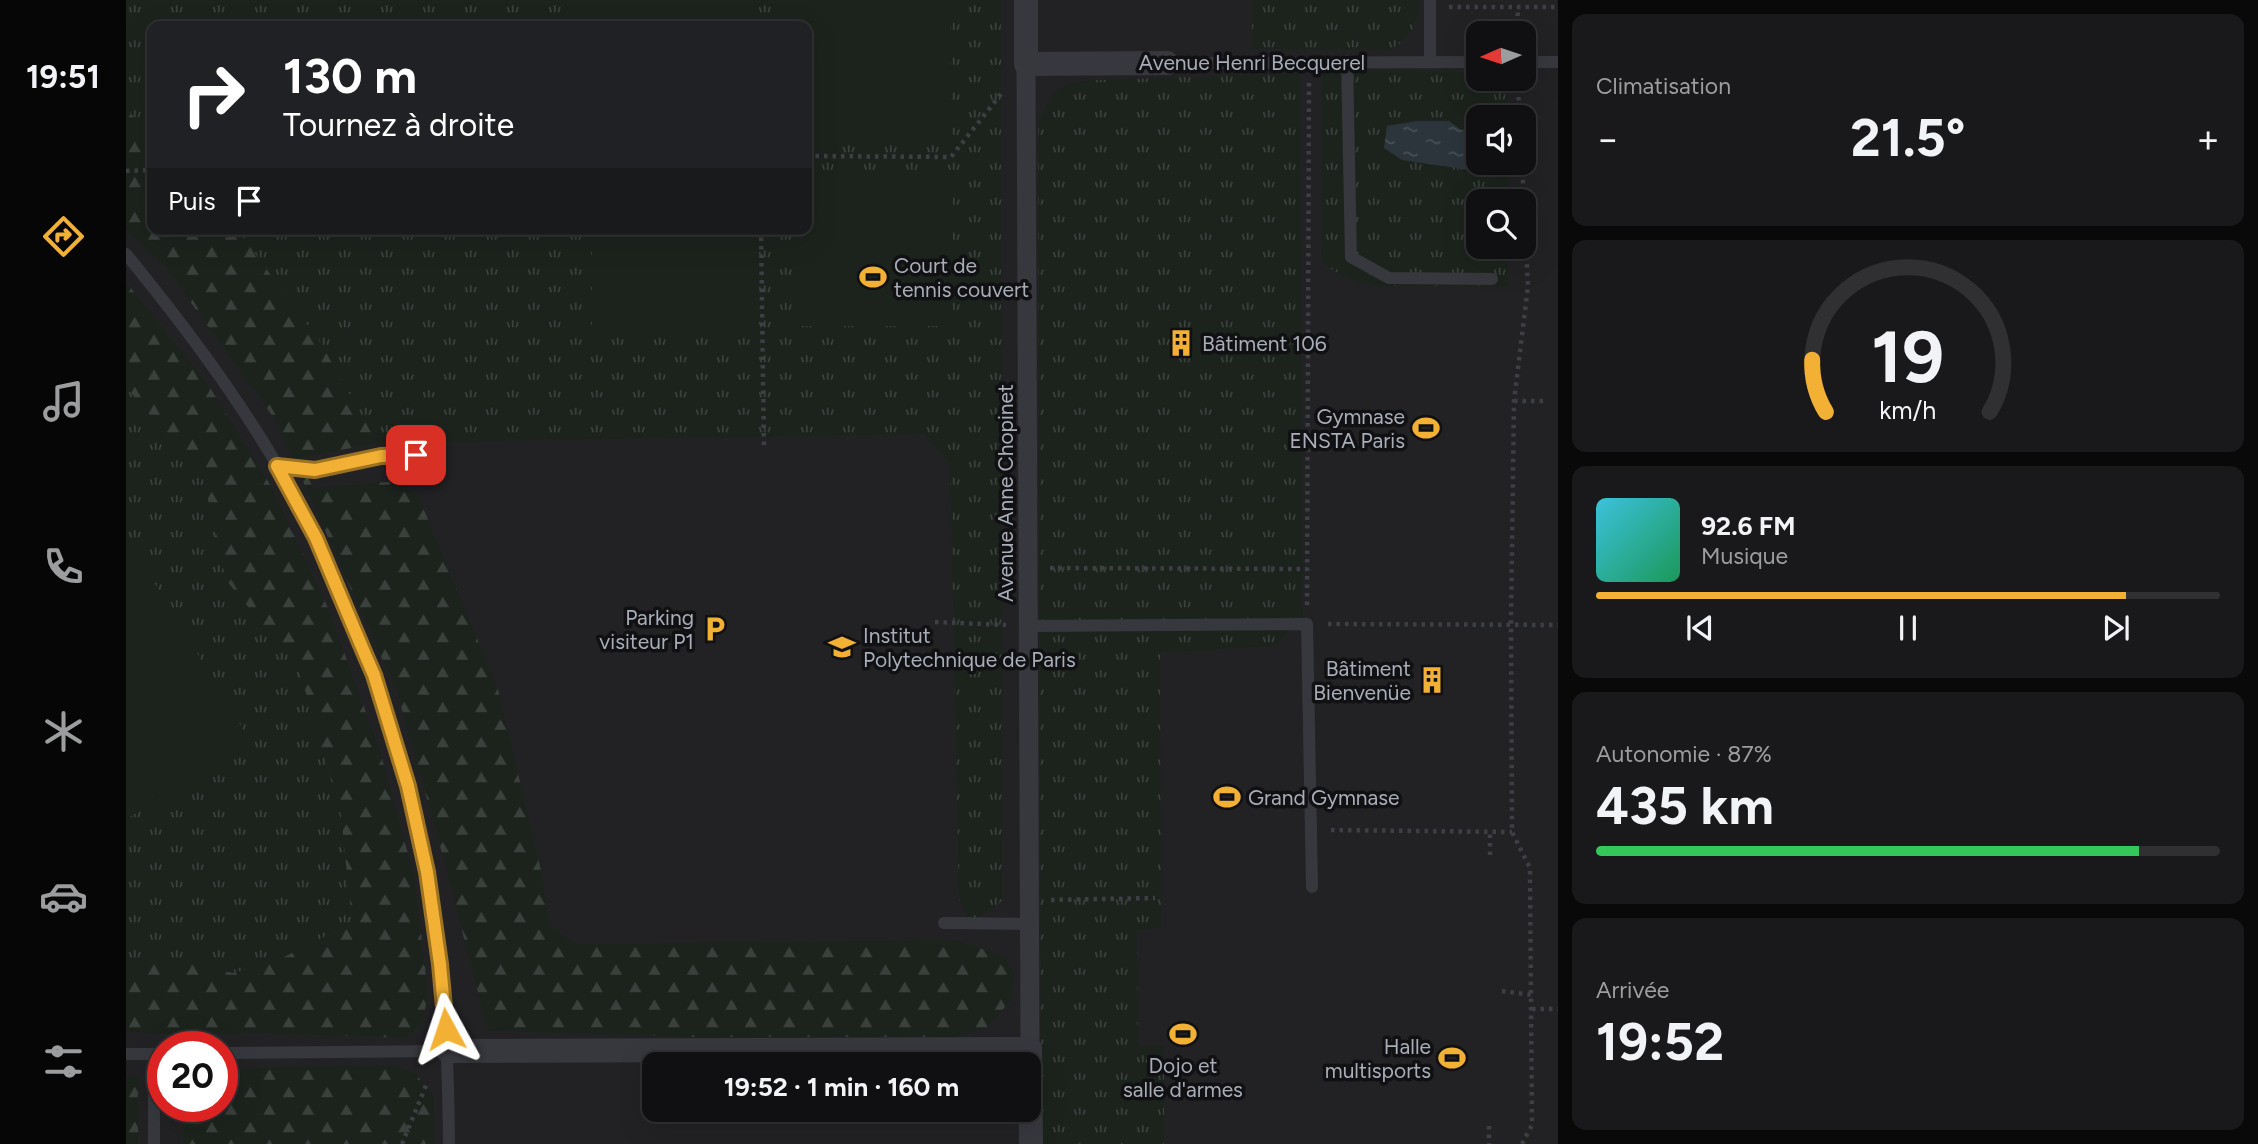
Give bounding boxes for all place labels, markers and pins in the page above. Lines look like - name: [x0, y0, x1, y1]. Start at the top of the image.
- place label: Court de tennis couvert: [894, 253, 1029, 302]
- sports icon: Court de tennis couvert: [858, 262, 888, 292]
- building icon: Bâtiment 106: [1166, 328, 1196, 358]
- place label: Bâtiment 106: [1202, 331, 1327, 356]
- place label: Gymnase ENSTA Paris: [1289, 404, 1405, 453]
- sports icon: Gymnase ENSTA Paris: [1411, 413, 1441, 443]
- pin: [386, 425, 446, 485]
- place label: Parking visiteur P1: [599, 605, 694, 654]
- parking icon: Parking visiteur P1: [700, 614, 730, 644]
- place label: Institut Polytechnique de Paris: [863, 623, 1076, 672]
- school or university icon: Institut Polytechnique de Paris: [827, 632, 857, 662]
- place label: Bâtiment Bienvenüe: [1313, 656, 1411, 705]
- building icon: Bâtiment Bienvenüe: [1417, 665, 1447, 695]
- sports icon: Grand Gymnase: [1212, 782, 1242, 812]
- place label: Grand Gymnase: [1248, 785, 1400, 810]
- sports icon: Dojo et salle d'armes: [1168, 1019, 1198, 1049]
- place label: Halle multisports: [1325, 1034, 1431, 1083]
- sports icon: Halle multisports: [1437, 1043, 1467, 1073]
- place label: Dojo et salle d'armes: [1123, 1053, 1243, 1102]

